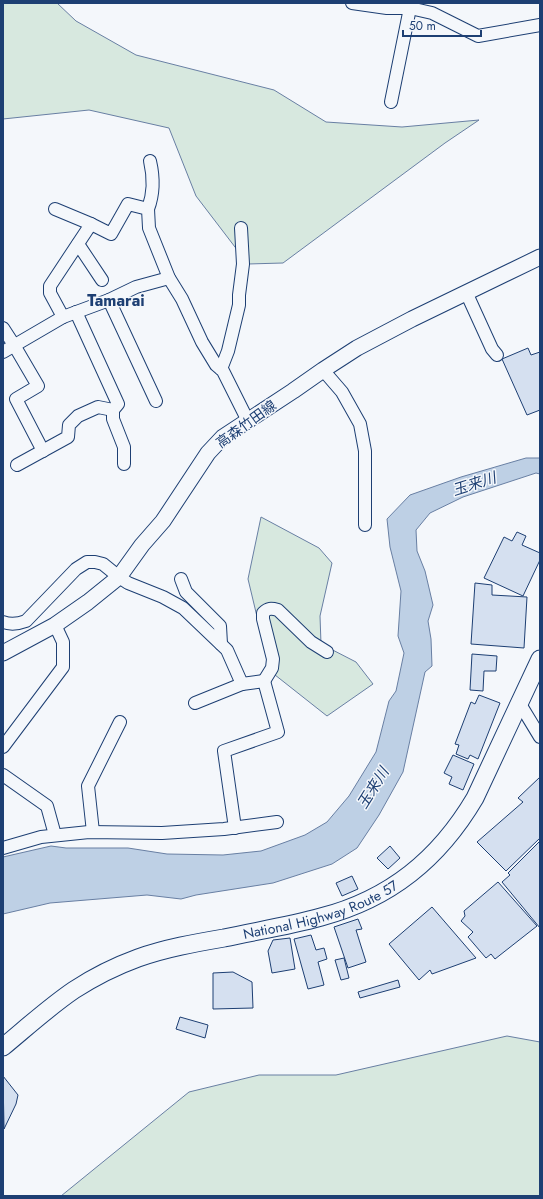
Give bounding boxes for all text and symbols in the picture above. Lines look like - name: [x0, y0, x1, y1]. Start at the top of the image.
- scale bar: [403, 12, 481, 38]
- text: 50 m: [409, 17, 436, 35]
- district label: Tamarai: [87, 289, 145, 312]
- street label: 高森竹田線: [212, 395, 280, 453]
- water label: 玉来川: [449, 466, 501, 501]
- water label: 玉来川: [352, 761, 395, 813]
- street label: National Highway Route 57: [241, 875, 402, 944]

